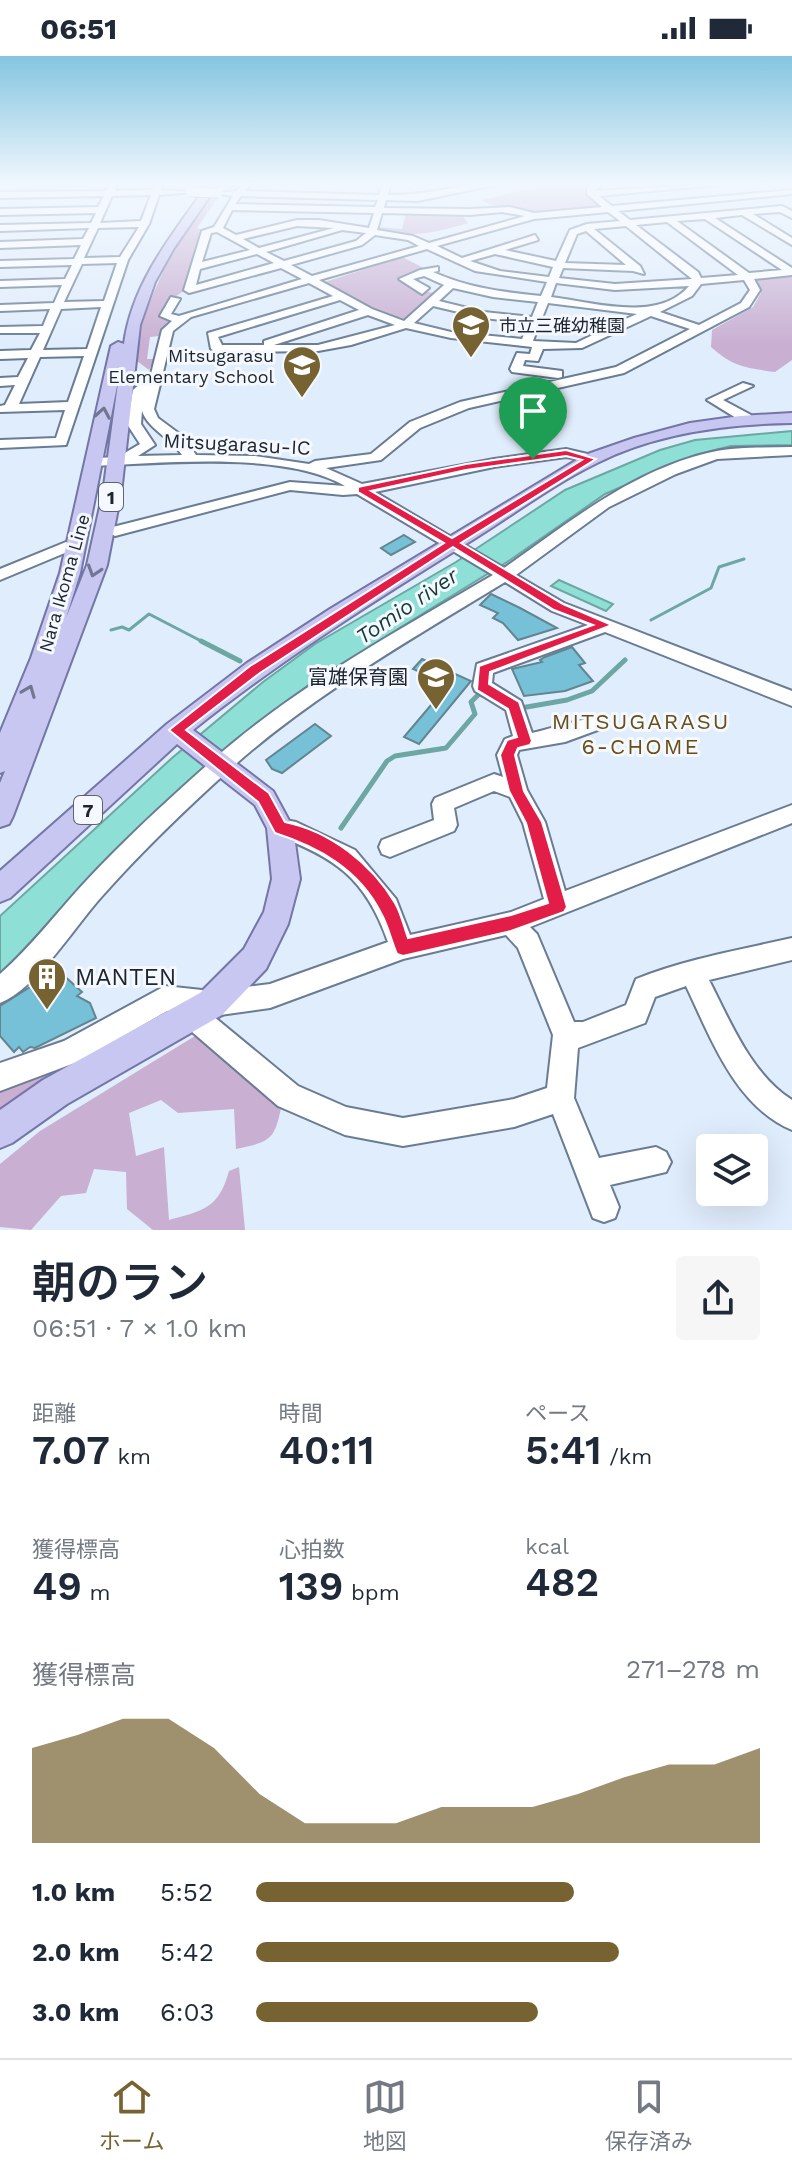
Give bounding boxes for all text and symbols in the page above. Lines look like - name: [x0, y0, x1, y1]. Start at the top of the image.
- text: 06:51: [40, 11, 117, 46]
- school or university icon: 市立三碓幼稚園: [450, 304, 492, 359]
- place label: 市立三碓幼稚園: [499, 315, 625, 336]
- school or university icon: Mitsugarasu Elementary School: [281, 344, 323, 399]
- place label: Mitsugarasu Elementary School: [108, 345, 274, 387]
- pin: [499, 377, 567, 459]
- icon: arrive: [511, 389, 555, 433]
- one-way arrow: [94, 407, 111, 420]
- street label: Mitsugarasu-IC: [163, 428, 311, 460]
- road number: 1: [99, 483, 123, 511]
- street label: Nara Ikoma Line: [34, 512, 94, 654]
- water label: Tomio river: [351, 562, 464, 649]
- one-way arrow: [87, 563, 103, 577]
- school or university icon: 富雄保育園: [415, 656, 457, 711]
- place label: 富雄保育園: [308, 665, 408, 689]
- one-way arrow: [19, 685, 36, 699]
- district label: MITSUGARASU 6-CHOME: [552, 709, 730, 759]
- road number: 7: [74, 796, 102, 824]
- building icon: MANTEN: [26, 956, 68, 1011]
- place label: MANTEN: [75, 963, 176, 991]
- map controls: [696, 1134, 768, 1206]
- button: layers: [696, 1134, 768, 1206]
- button: share: [676, 1256, 760, 1340]
- text: 朝のラン: [32, 1257, 208, 1309]
- text: 06:51 · 7 × 1.0 km: [32, 1313, 247, 1343]
- text: 距離: [32, 1401, 76, 1426]
- text: 時間: [279, 1401, 323, 1426]
- text: ペース: [525, 1401, 590, 1426]
- text: 7.07: [32, 1427, 110, 1474]
- text: 40:11: [279, 1427, 375, 1474]
- text: 5:41: [525, 1427, 602, 1474]
- text: km: [110, 1444, 151, 1469]
- text: /km: [602, 1444, 652, 1469]
- text: kcal: [525, 1534, 569, 1559]
- text: 獲得標高: [32, 1537, 120, 1562]
- text: 心拍数: [279, 1537, 345, 1562]
- text: 482: [525, 1559, 599, 1606]
- text: 49: [32, 1563, 82, 1610]
- text: 139: [279, 1563, 344, 1610]
- text: m: [82, 1580, 110, 1605]
- text: bpm: [344, 1580, 400, 1605]
- text: 271–278 m: [626, 1654, 760, 1684]
- text: 獲得標高: [32, 1660, 136, 1690]
- text: 1.0 km: [32, 1877, 115, 1907]
- text: 5:52: [160, 1877, 213, 1907]
- text: 2.0 km: [32, 1937, 120, 1967]
- text: 5:42: [160, 1937, 214, 1967]
- text: 3.0 km: [32, 1997, 120, 2027]
- text: 6:03: [160, 1997, 214, 2027]
- tab: ホーム: [99, 2075, 164, 2155]
- tab: 地図: [363, 2075, 407, 2155]
- tab: 保存済み: [605, 2075, 693, 2155]

